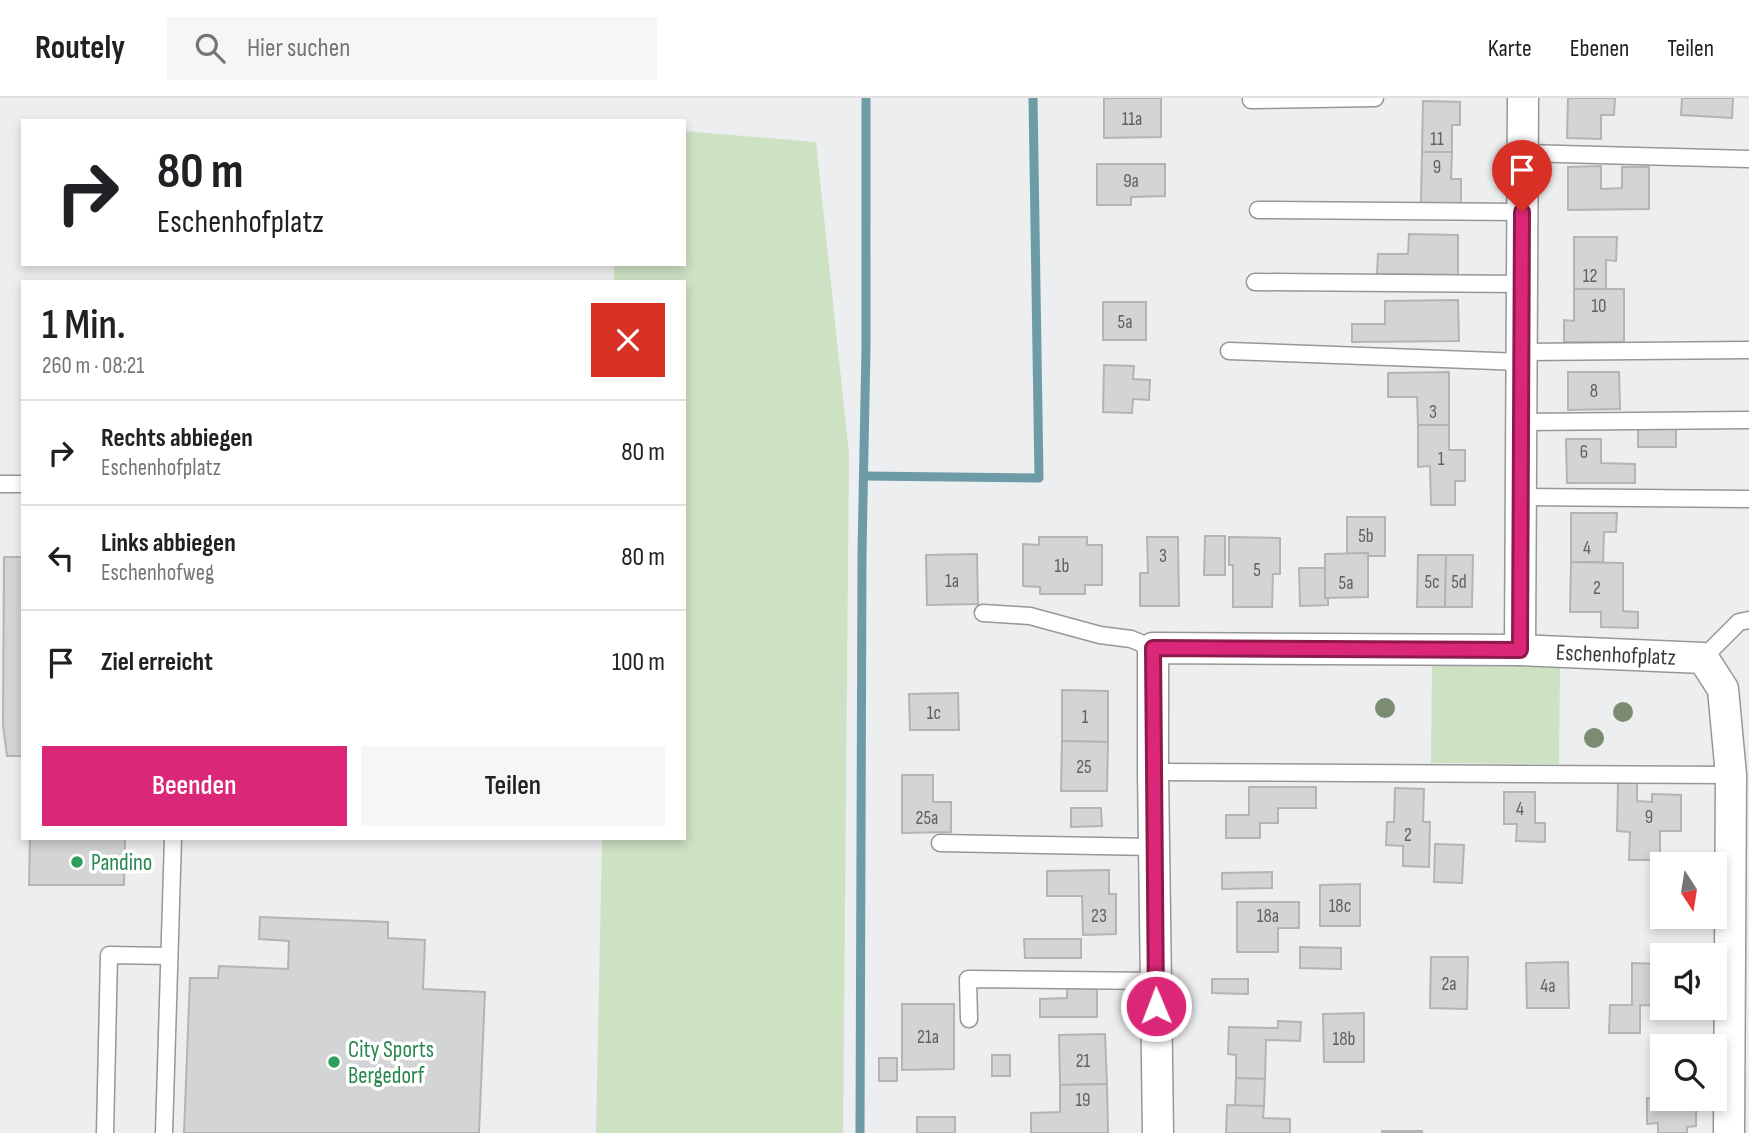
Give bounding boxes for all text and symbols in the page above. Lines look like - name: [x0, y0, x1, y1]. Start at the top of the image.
- search box: [167, 17, 657, 80]
- text: Routely: [35, 28, 125, 68]
- icon: search: [191, 29, 229, 67]
- text: Hier suchen: [247, 33, 350, 64]
- text: Karte: [1488, 34, 1532, 63]
- text: Ebenen: [1570, 34, 1629, 63]
- text: Teilen: [1667, 34, 1714, 63]
- house number: 11a: [1122, 108, 1142, 131]
- house number: 11: [1430, 128, 1444, 151]
- pin: [1492, 140, 1552, 212]
- text: 80 m: [157, 143, 244, 202]
- icon: right: [42, 147, 133, 238]
- icon: arrive: [1503, 151, 1541, 189]
- house number: 9: [1433, 156, 1441, 179]
- house number: 9a: [1123, 170, 1139, 193]
- text: Eschenhofplatz: [157, 203, 324, 242]
- house number: 12: [1583, 265, 1597, 288]
- house number: 10: [1591, 295, 1607, 318]
- text: 1 Min.: [42, 300, 126, 351]
- button: close: [591, 303, 665, 377]
- house number: 5a: [1118, 311, 1132, 334]
- text: 260 m · 08:21: [42, 352, 144, 380]
- house number: 8: [1590, 380, 1598, 403]
- house number: 3: [1429, 401, 1437, 424]
- text: Rechts abbiegen: [101, 423, 253, 454]
- icon: right: [42, 434, 80, 472]
- text: 80 m: [621, 437, 665, 468]
- house number: 6: [1580, 441, 1588, 464]
- house number: 1: [1438, 448, 1445, 471]
- text: Eschenhofplatz: [101, 454, 221, 482]
- house number: 5b: [1358, 525, 1374, 548]
- text: Links abbiegen: [101, 528, 236, 559]
- house number: 4: [1583, 537, 1591, 560]
- icon: left: [42, 539, 80, 577]
- text: 80 m: [621, 542, 665, 573]
- house number: 3: [1159, 545, 1167, 568]
- house number: 1b: [1055, 555, 1069, 578]
- text: Eschenhofweg: [101, 559, 214, 587]
- house number: 5: [1253, 559, 1261, 582]
- house number: 1a: [945, 570, 959, 593]
- house number: 5c: [1424, 571, 1440, 594]
- house number: 5d: [1451, 571, 1467, 594]
- house number: 5a: [1339, 572, 1353, 595]
- house number: 2: [1593, 577, 1601, 600]
- street label: Eschenhofplatz: [1555, 639, 1676, 672]
- icon: arrive: [42, 644, 80, 682]
- text: Ziel erreicht: [101, 647, 213, 678]
- text: 100 m: [612, 647, 665, 678]
- house number: 1c: [927, 702, 941, 725]
- house number: 1: [1082, 706, 1089, 729]
- button: Beenden: [42, 746, 347, 826]
- button: Teilen: [361, 746, 665, 826]
- house number: 25: [1076, 756, 1092, 779]
- house number: 4: [1516, 798, 1524, 821]
- house number: 9: [1645, 806, 1653, 829]
- house number: 25a: [916, 807, 938, 830]
- house number: 2: [1404, 824, 1412, 847]
- place label: Pandino: [91, 849, 152, 877]
- north arrow: [1650, 852, 1727, 929]
- map controls: [1650, 852, 1727, 1111]
- marker: Pandino: [69, 854, 85, 870]
- house number: 18c: [1329, 895, 1351, 918]
- house number: 23: [1091, 905, 1107, 928]
- house number: 18a: [1257, 905, 1279, 928]
- button: sound: [1650, 943, 1727, 1020]
- position arrow: [1119, 969, 1193, 1043]
- house number: 2a: [1441, 973, 1457, 996]
- house number: 4a: [1540, 975, 1556, 998]
- house number: 21a: [917, 1026, 939, 1049]
- house number: 18b: [1333, 1028, 1355, 1051]
- button: search: [1650, 1034, 1727, 1111]
- place label: City Sports Bergedorf: [348, 1036, 434, 1090]
- house number: 21: [1076, 1050, 1091, 1073]
- marker: City Sports Bergedorf: [326, 1054, 342, 1070]
- house number: 19: [1075, 1089, 1091, 1112]

